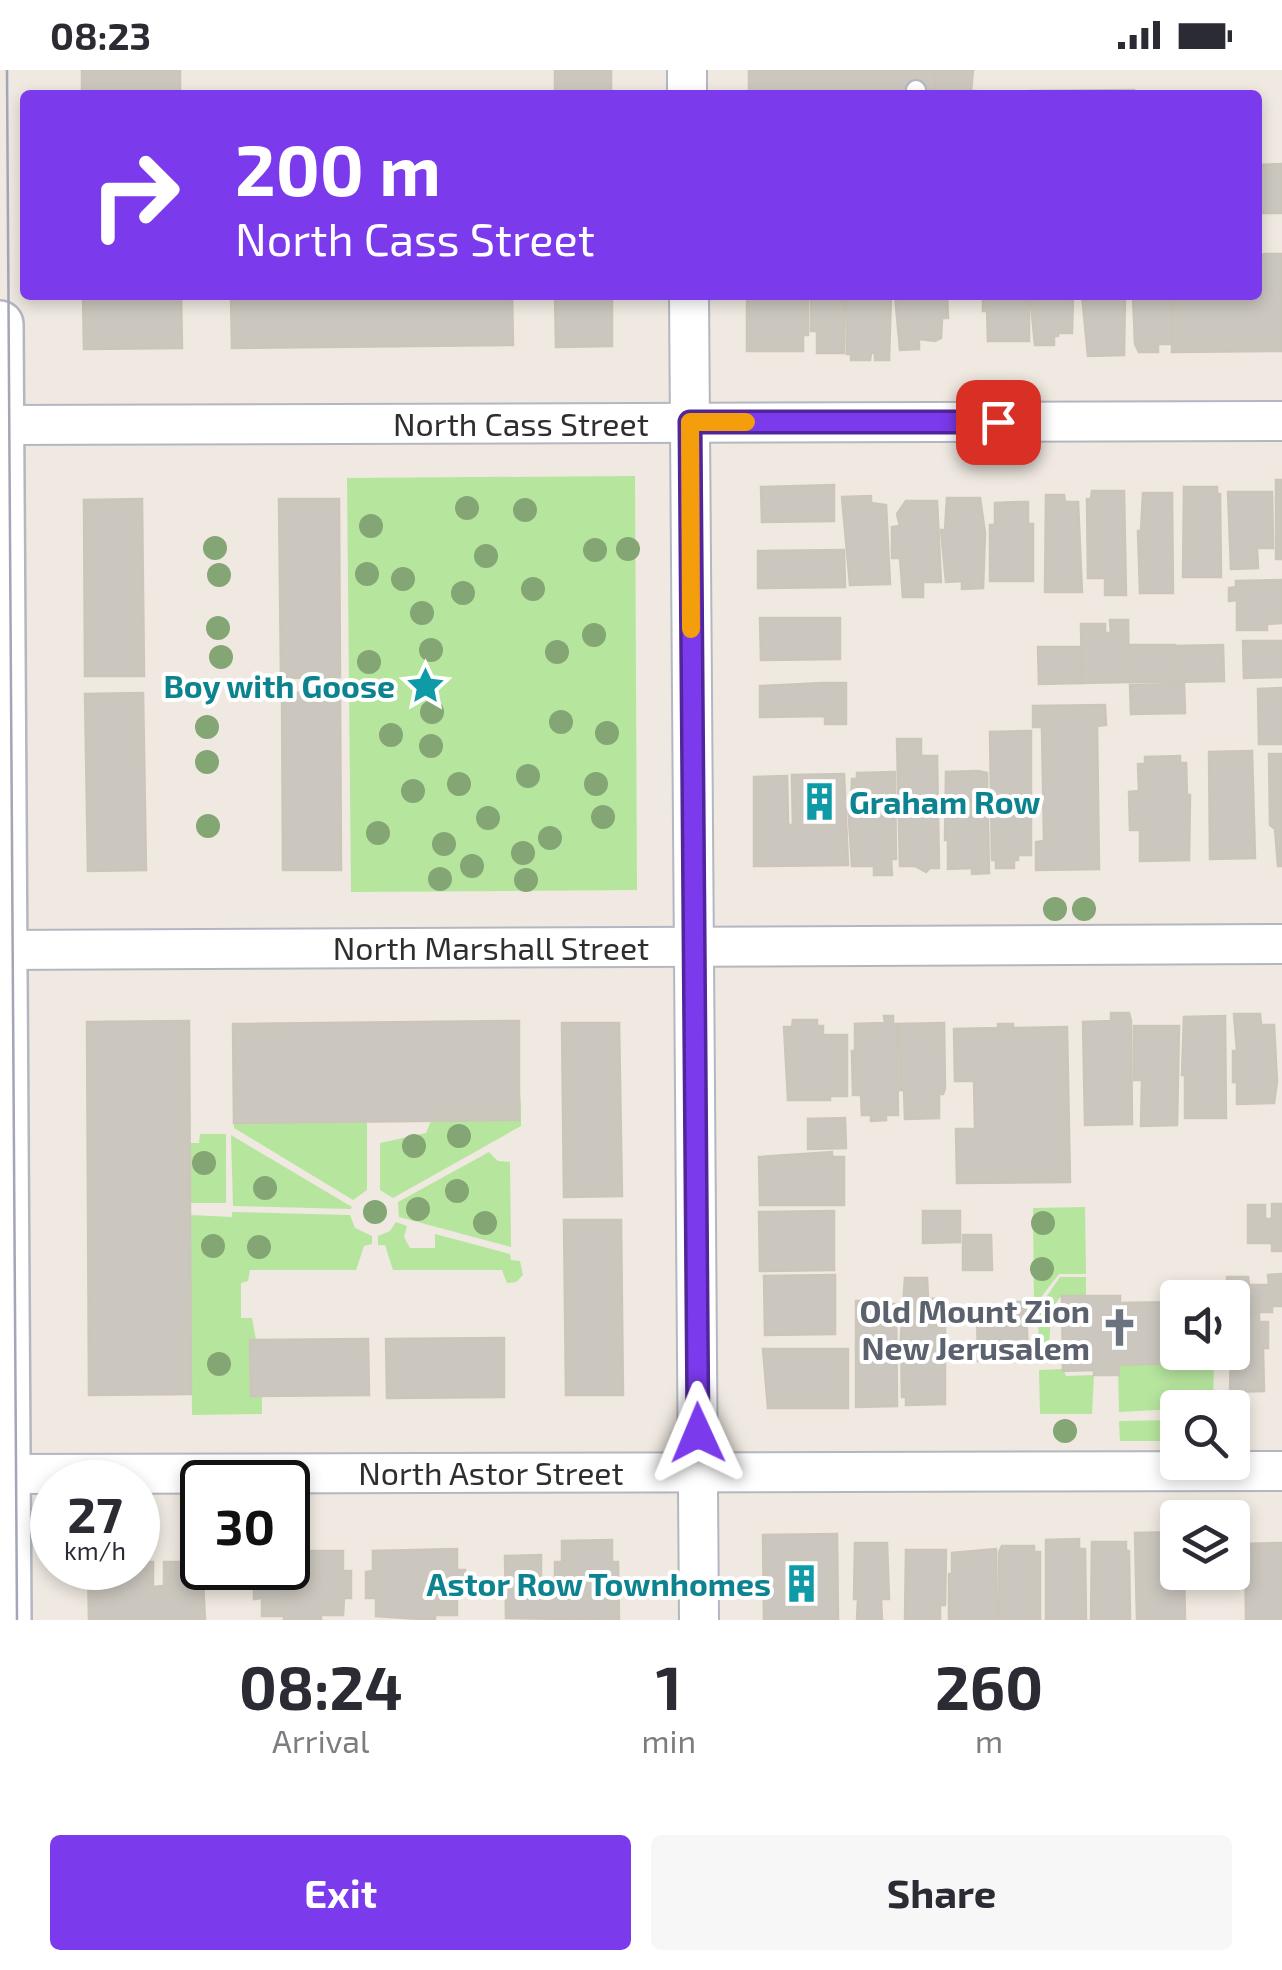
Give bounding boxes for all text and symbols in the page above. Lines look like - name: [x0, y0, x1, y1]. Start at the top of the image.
- text: 08:23: [50, 12, 151, 58]
- text: 200 m: [235, 126, 441, 210]
- icon: right: [70, 130, 200, 260]
- text: North Cass Street: [235, 211, 595, 265]
- pin: [956, 380, 1041, 465]
- icon: arrive: [971, 395, 1026, 450]
- street label: North Cass Street: [393, 404, 649, 442]
- place icon: Boy with Goose: [404, 664, 446, 706]
- place label: Boy with Goose: [163, 666, 395, 705]
- building icon: Graham Row: [798, 780, 840, 822]
- place label: Graham Row: [849, 782, 1041, 820]
- street label: North Marshall Street: [333, 928, 649, 966]
- map controls: [1160, 1280, 1250, 1590]
- button: sound: [1160, 1280, 1250, 1370]
- place label: Old Mount Zion New Jerusalem: [859, 1291, 1090, 1366]
- church icon: Old Mount Zion New Jerusalem: [1099, 1307, 1141, 1349]
- position arrow: [646, 1381, 750, 1485]
- button: search: [1160, 1390, 1250, 1480]
- street label: North Astor Street: [358, 1453, 624, 1491]
- speed limit sign: 30: [180, 1460, 310, 1590]
- text: 27: [67, 1483, 123, 1543]
- button: layers: [1160, 1500, 1250, 1590]
- text: km/h: [64, 1535, 126, 1565]
- building icon: Astor Row Townhomes: [780, 1562, 822, 1604]
- place label: Astor Row Townhomes: [427, 1564, 771, 1602]
- text: 08:24: [239, 1650, 403, 1722]
- text: 1: [656, 1650, 682, 1722]
- text: 260: [935, 1650, 1043, 1722]
- text: Arrival: [272, 1721, 369, 1759]
- text: min: [642, 1721, 696, 1759]
- text: m: [975, 1721, 1003, 1759]
- button: Exit: [50, 1835, 631, 1950]
- button: Share: [651, 1835, 1232, 1950]

